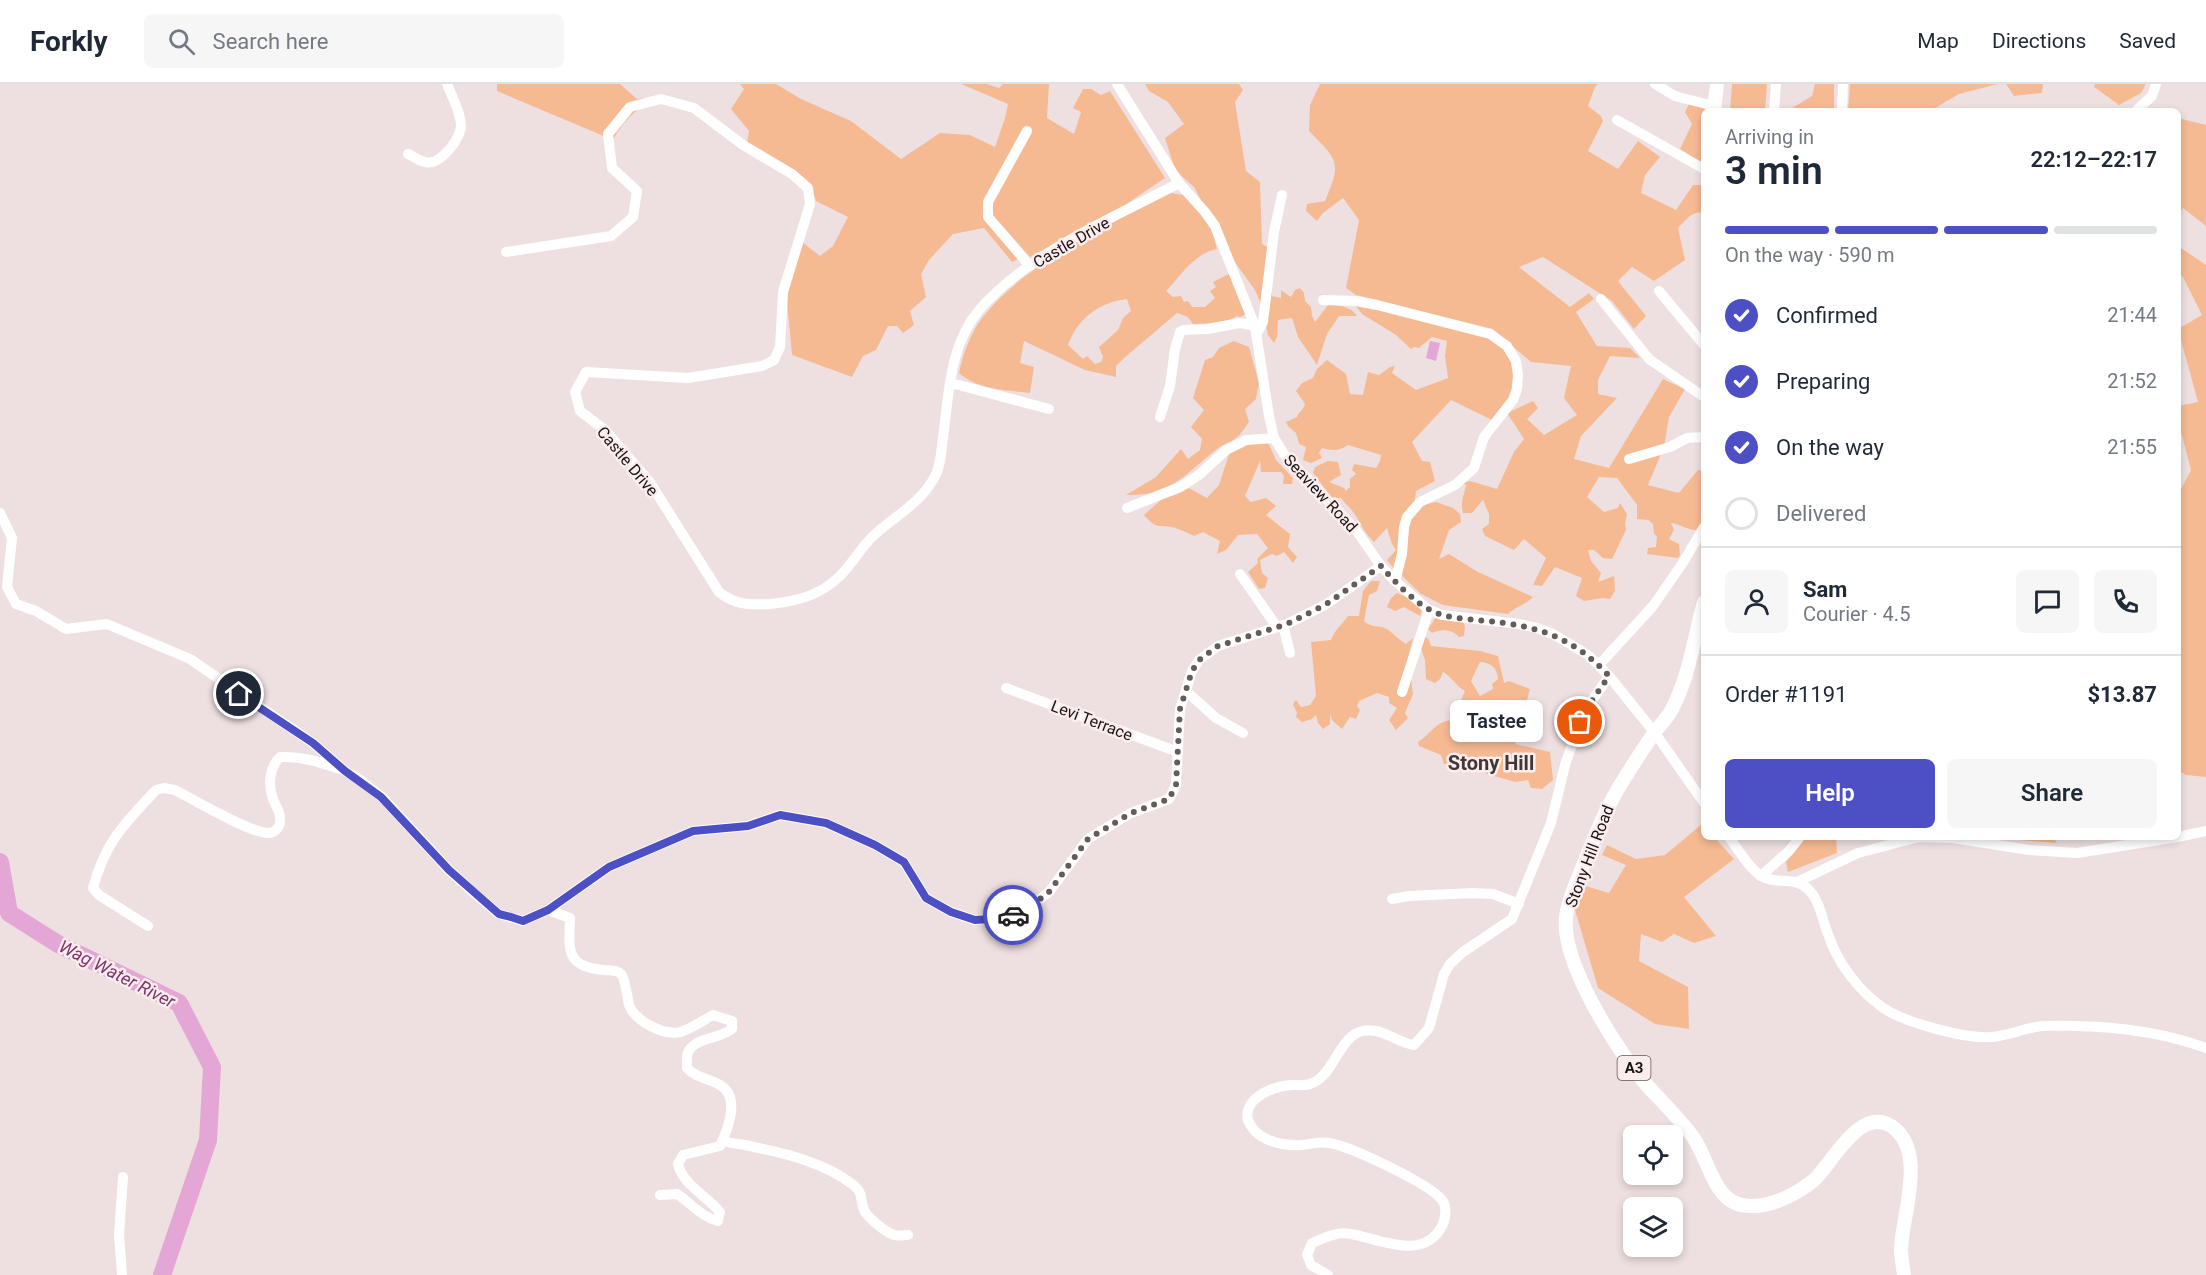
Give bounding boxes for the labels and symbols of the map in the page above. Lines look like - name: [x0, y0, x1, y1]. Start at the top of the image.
- street label: Castle Drive: [1030, 213, 1113, 272]
- street label: Castle Drive: [593, 423, 662, 500]
- street label: Seaview Road: [1280, 451, 1361, 536]
- pin: [213, 668, 264, 719]
- street label: Levi Terrace: [1048, 696, 1135, 745]
- pin: [1554, 696, 1605, 747]
- callout: Tastee: [1451, 701, 1544, 743]
- district label: Stony Hill: [1448, 751, 1534, 775]
- street label: Stony Hill Road: [1561, 802, 1618, 910]
- courier: [983, 885, 1043, 945]
- water label: Wag Water River: [56, 935, 180, 1012]
- road number: A3: [1618, 1056, 1650, 1080]

